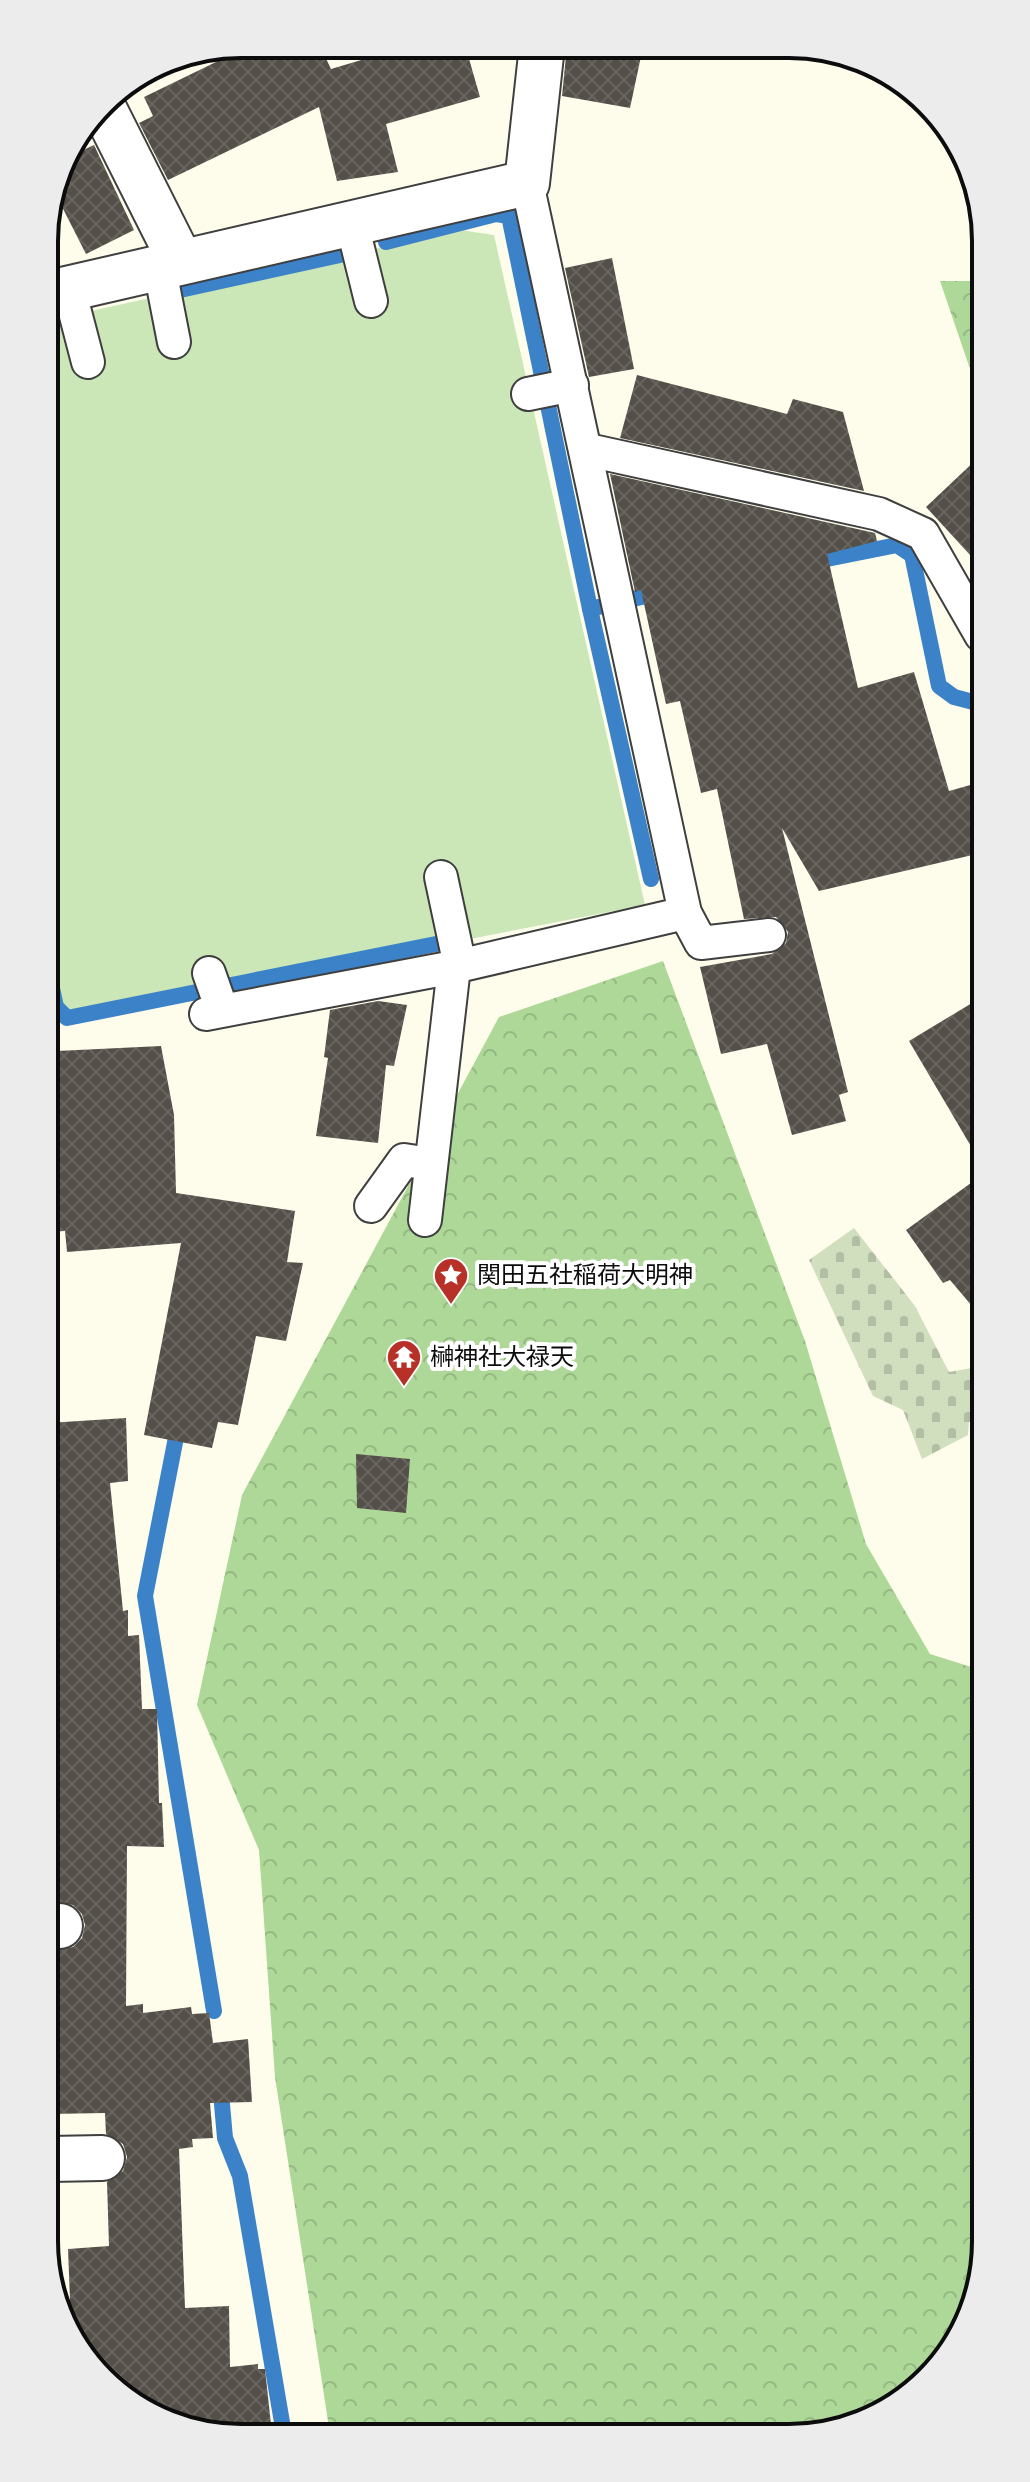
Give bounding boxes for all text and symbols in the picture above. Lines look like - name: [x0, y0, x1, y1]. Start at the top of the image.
- place icon: 関田五社稲荷大明神: [432, 1256, 470, 1306]
- place label: 関田五社稲荷大明神: [477, 1262, 693, 1288]
- temple icon: 榊神社大禄天: [385, 1338, 423, 1388]
- place label: 榊神社大禄天: [430, 1344, 574, 1370]

